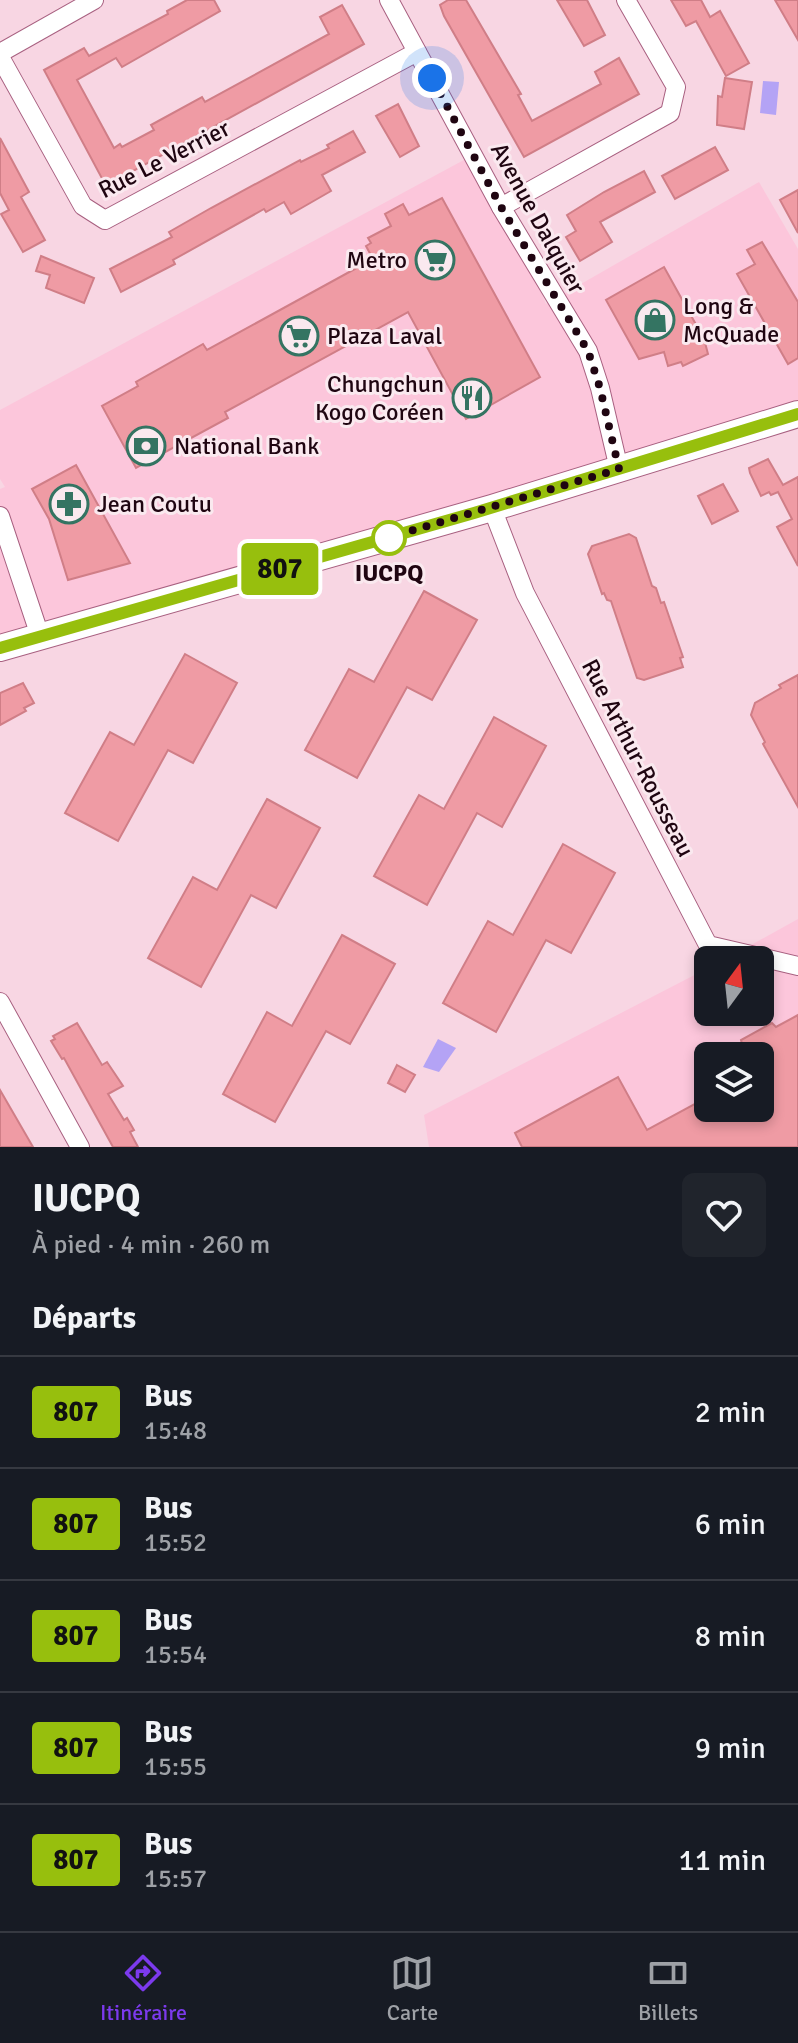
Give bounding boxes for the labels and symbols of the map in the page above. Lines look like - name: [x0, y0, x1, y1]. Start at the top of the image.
- your location: [412, 58, 452, 98]
- street label: Rue Le Verrier: [93, 113, 235, 205]
- street label: Avenue Dalquier: [484, 137, 592, 299]
- supermarket icon: Metro: [414, 239, 456, 281]
- place label: Metro: [346, 245, 407, 275]
- place label: Long & McQuade: [683, 291, 779, 349]
- shop icon: Long & McQuade: [634, 299, 676, 341]
- supermarket icon: Plaza Laval: [278, 315, 320, 357]
- place label: Plaza Laval: [327, 321, 442, 351]
- place label: Chungchun Kogo Coréen: [315, 369, 444, 427]
- restaurant icon: Chungchun Kogo Coréen: [451, 377, 493, 419]
- bank icon: National Bank: [125, 425, 167, 467]
- place label: National Bank: [174, 431, 319, 461]
- pharmacy icon: Jean Coutu: [48, 483, 90, 525]
- place label: Jean Coutu: [97, 489, 212, 519]
- marker: IUCPQ: [372, 521, 406, 555]
- line badge: 807: [234, 543, 326, 595]
- place label: IUCPQ: [355, 558, 423, 588]
- street label: Rue Arthur-Rousseau: [575, 654, 701, 862]
- north arrow: [694, 946, 774, 1026]

